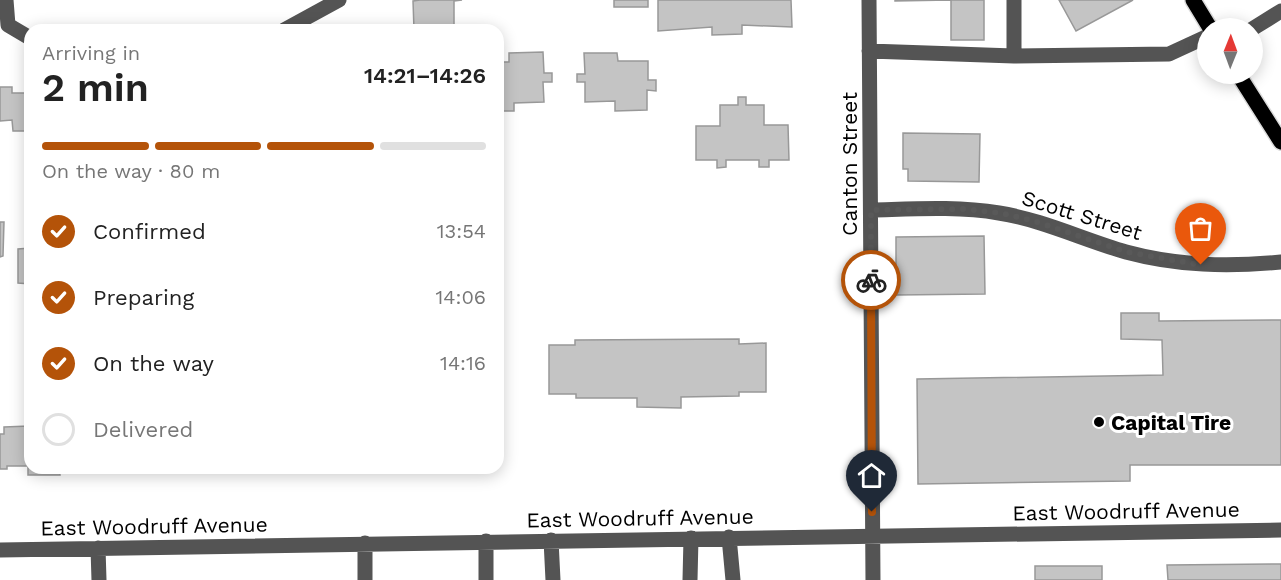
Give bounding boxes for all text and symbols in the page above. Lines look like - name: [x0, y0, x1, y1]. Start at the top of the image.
- north arrow: [1197, 18, 1263, 84]
- map controls: [1197, 18, 1263, 84]
- text: Arriving in: [42, 41, 140, 65]
- text: 14:21–14:26: [364, 63, 486, 88]
- text: 2 min: [42, 65, 149, 110]
- street label: Canton Street: [837, 92, 862, 236]
- text: On the way · 80 m: [42, 159, 220, 183]
- street label: Scott Street: [1019, 185, 1145, 245]
- pin: [1175, 203, 1226, 265]
- icon: bag: [1184, 212, 1217, 245]
- icon: check: [42, 215, 75, 248]
- text: Confirmed: [93, 219, 206, 244]
- text: 13:54: [437, 219, 486, 243]
- courier: [841, 250, 901, 310]
- icon: bike: [855, 264, 888, 297]
- icon: check: [42, 281, 75, 314]
- text: Preparing: [93, 285, 194, 310]
- text: 14:06: [435, 285, 486, 309]
- icon: check: [42, 347, 75, 380]
- text: On the way: [93, 351, 214, 376]
- text: 14:16: [440, 351, 486, 375]
- place label: Capital Tire: [1111, 410, 1231, 435]
- marker: Capital Tire: [1092, 415, 1106, 429]
- text: Delivered: [93, 417, 193, 442]
- pin: [846, 450, 897, 512]
- icon: home: [855, 459, 888, 492]
- street label: East Woodruff Avenue: [1012, 497, 1240, 525]
- street label: East Woodruff Avenue: [526, 504, 754, 532]
- street label: East Woodruff Avenue: [40, 512, 268, 540]

